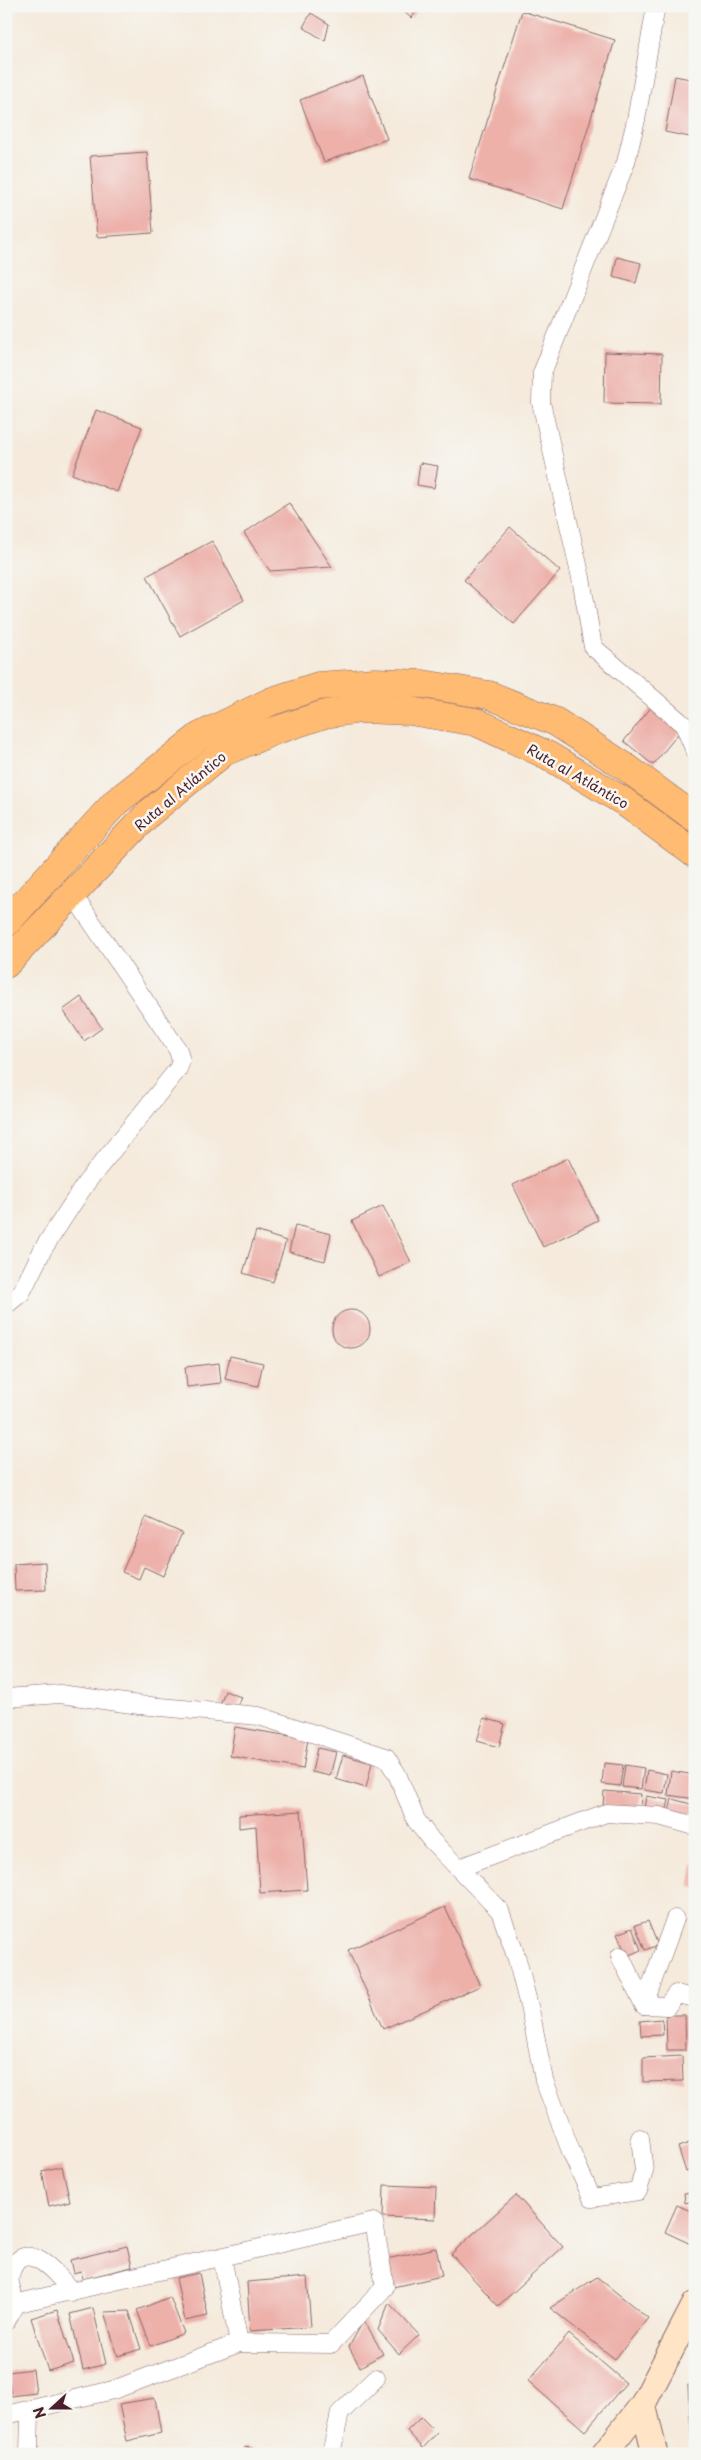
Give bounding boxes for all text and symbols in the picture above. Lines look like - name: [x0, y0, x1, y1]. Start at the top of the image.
- street label: Ruta al Atlántico: [523, 738, 633, 814]
- street label: Ruta al Atlántico: [130, 746, 231, 836]
- north arrow: [28, 2382, 78, 2432]
- text: N: [28, 2404, 51, 2422]

